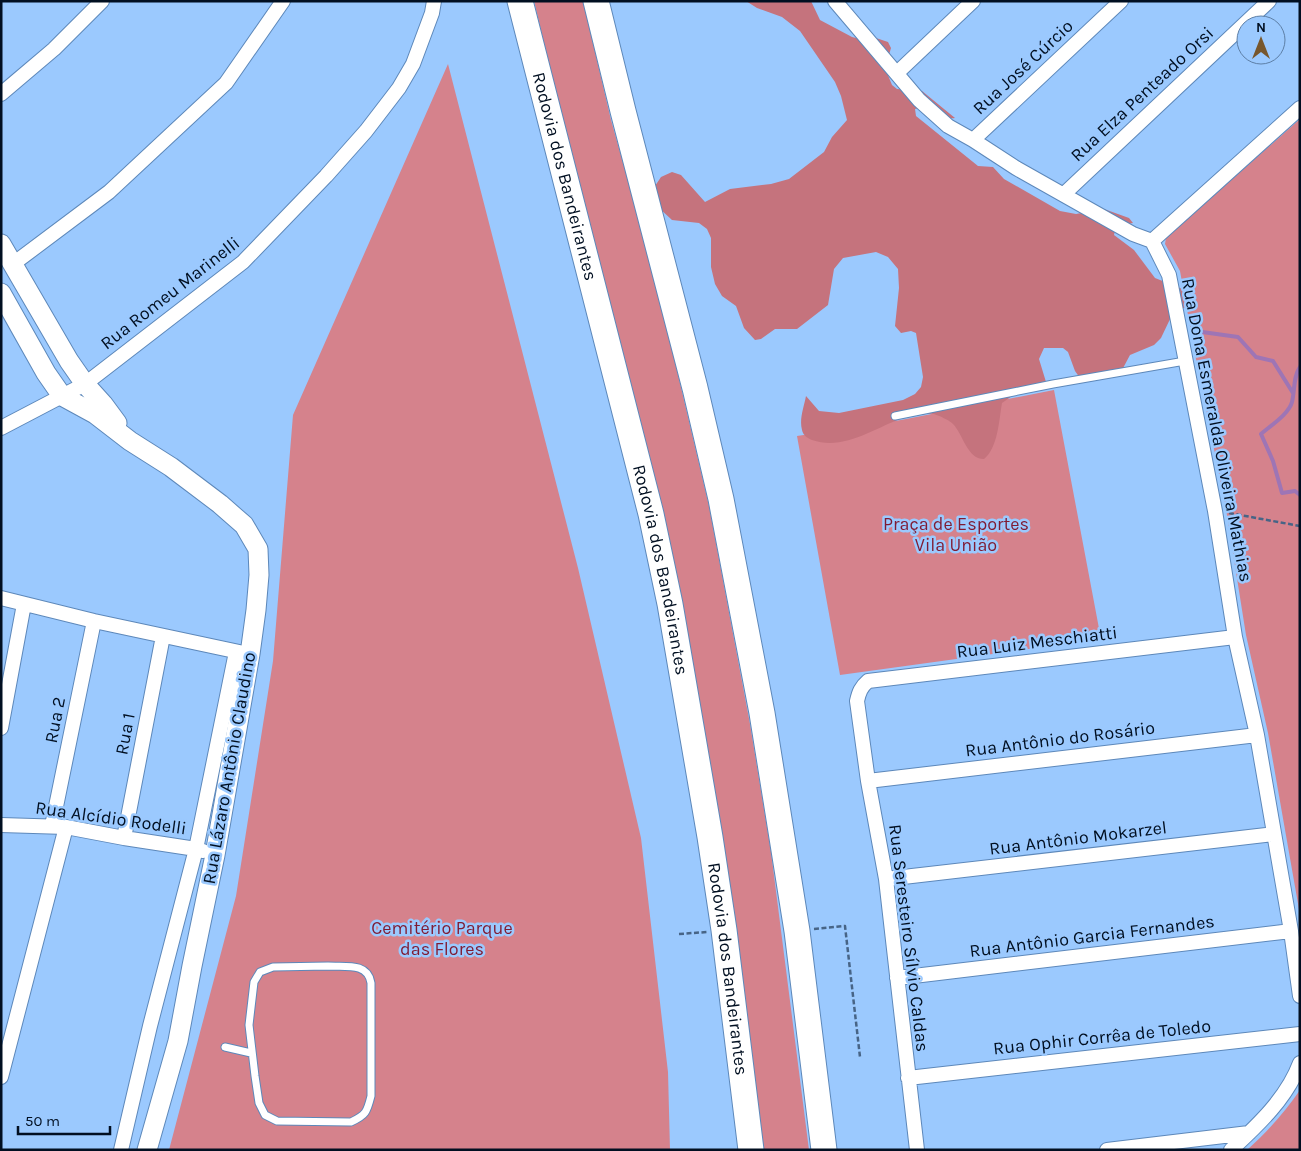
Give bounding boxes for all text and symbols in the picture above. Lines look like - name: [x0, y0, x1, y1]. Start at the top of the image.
- street label: Rua José Cúrcio: [968, 15, 1078, 119]
- north arrow: [1236, 15, 1286, 65]
- text: N: [1256, 19, 1266, 36]
- street label: Rua Elza Penteado Orsi: [1066, 22, 1218, 166]
- street label: Rodovia dos Bandeirantes: [528, 70, 602, 283]
- street label: Rua Romeu Marinelli: [96, 232, 244, 354]
- street label: Rua Dona Esmeralda Oliveira Mathias: [1177, 276, 1257, 584]
- street label: Rodovia dos Bandeirantes: [628, 462, 693, 677]
- park label: Praça de Esportes Vila União: [883, 513, 1029, 556]
- street label: Rua Luiz Meschiatti: [955, 621, 1119, 663]
- street label: Rua Lázaro Antônio Claudino: [198, 650, 260, 886]
- street label: Rua 2: [40, 695, 70, 745]
- street label: Rua 1: [110, 711, 140, 757]
- street label: Rua Antônio do Rosário: [964, 716, 1156, 762]
- street label: Rua Alcídio Rodelli: [34, 796, 188, 840]
- street label: Rua Antônio Mokarzel: [988, 816, 1168, 860]
- street label: Rua Seresteiro Sílvio Caldas: [884, 823, 934, 1053]
- street label: Rodovia dos Bandeirantes: [703, 861, 753, 1077]
- street label: Rua Antônio Garcia Fernandes: [968, 910, 1216, 962]
- park label: Cemitério Parque das Flores: [371, 917, 513, 960]
- street label: Rua Ophir Corrêa de Toledo: [992, 1015, 1212, 1059]
- scale bar: [18, 1104, 110, 1136]
- text: 50 m: [25, 1112, 60, 1130]

